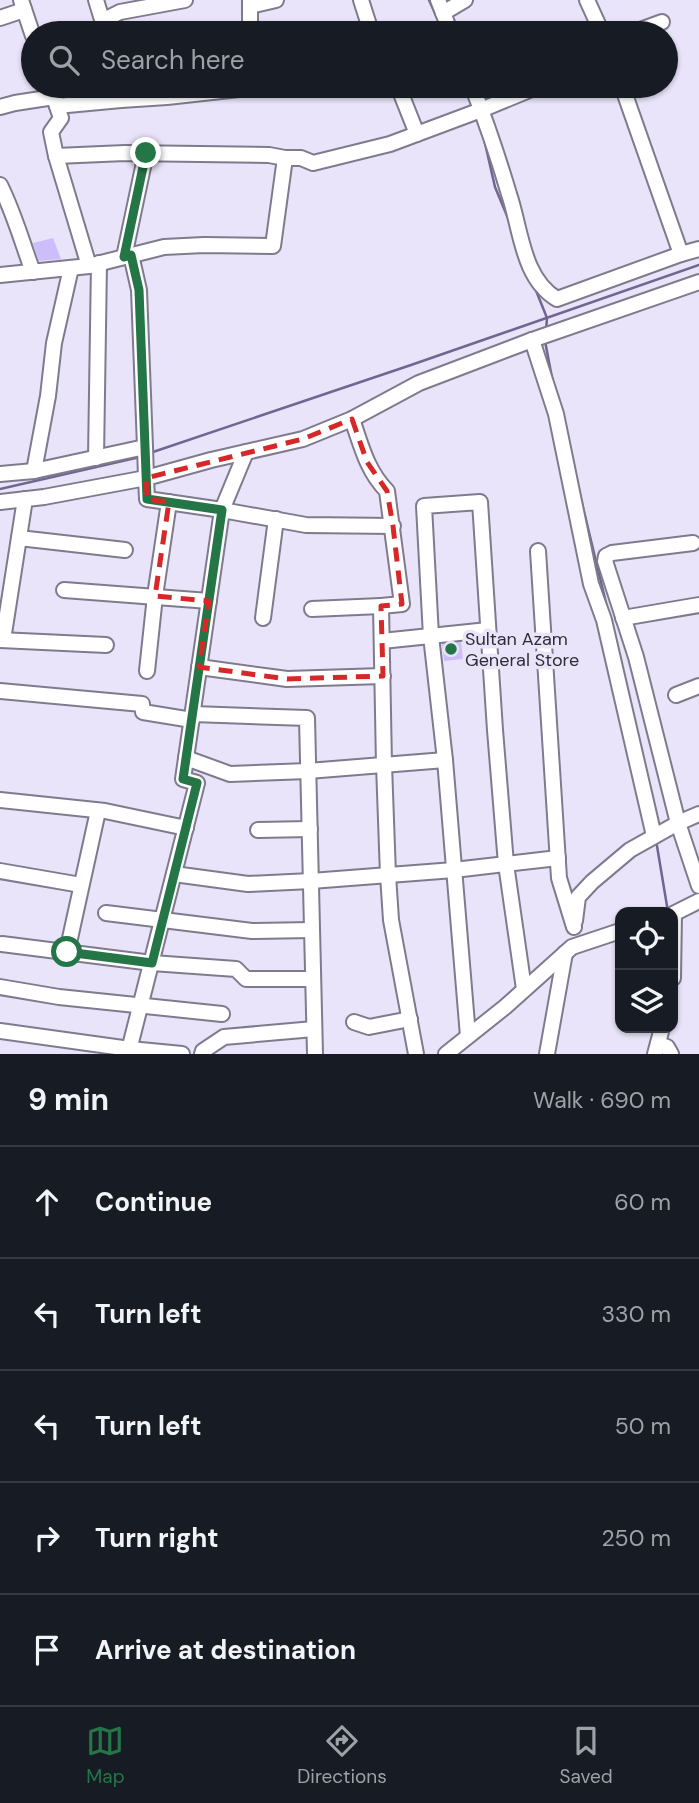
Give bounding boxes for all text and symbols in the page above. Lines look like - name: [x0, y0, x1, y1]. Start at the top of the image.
- search box: [21, 21, 678, 98]
- icon: search: [45, 41, 83, 79]
- text: Search here: [101, 43, 244, 77]
- route end: [130, 137, 161, 168]
- place label: Sultan Azam General Store: [465, 627, 579, 672]
- marker: Sultan Azam General Store: [443, 641, 459, 657]
- map controls: [615, 907, 678, 1033]
- button: locate: [615, 907, 678, 970]
- route start: [51, 936, 82, 967]
- button: layers: [615, 970, 678, 1033]
- text: 9 min: [28, 1080, 109, 1119]
- text: Walk · 690 m: [533, 1085, 671, 1115]
- icon: ahead: [28, 1183, 66, 1221]
- text: Continue: [95, 1185, 212, 1219]
- text: 60 m: [614, 1187, 671, 1217]
- icon: left: [28, 1295, 66, 1333]
- text: Turn left: [95, 1297, 202, 1331]
- text: 330 m: [601, 1299, 671, 1329]
- icon: left: [28, 1407, 66, 1445]
- text: Turn left: [95, 1409, 202, 1443]
- text: 50 m: [615, 1411, 671, 1441]
- icon: right: [28, 1519, 66, 1557]
- text: Turn right: [95, 1521, 219, 1555]
- text: 250 m: [601, 1523, 671, 1553]
- icon: arrive: [28, 1631, 66, 1669]
- text: Arrive at destination: [95, 1633, 356, 1667]
- tab: Map: [86, 1722, 125, 1789]
- tab: Directions: [297, 1722, 387, 1789]
- tab: Saved: [559, 1722, 613, 1789]

